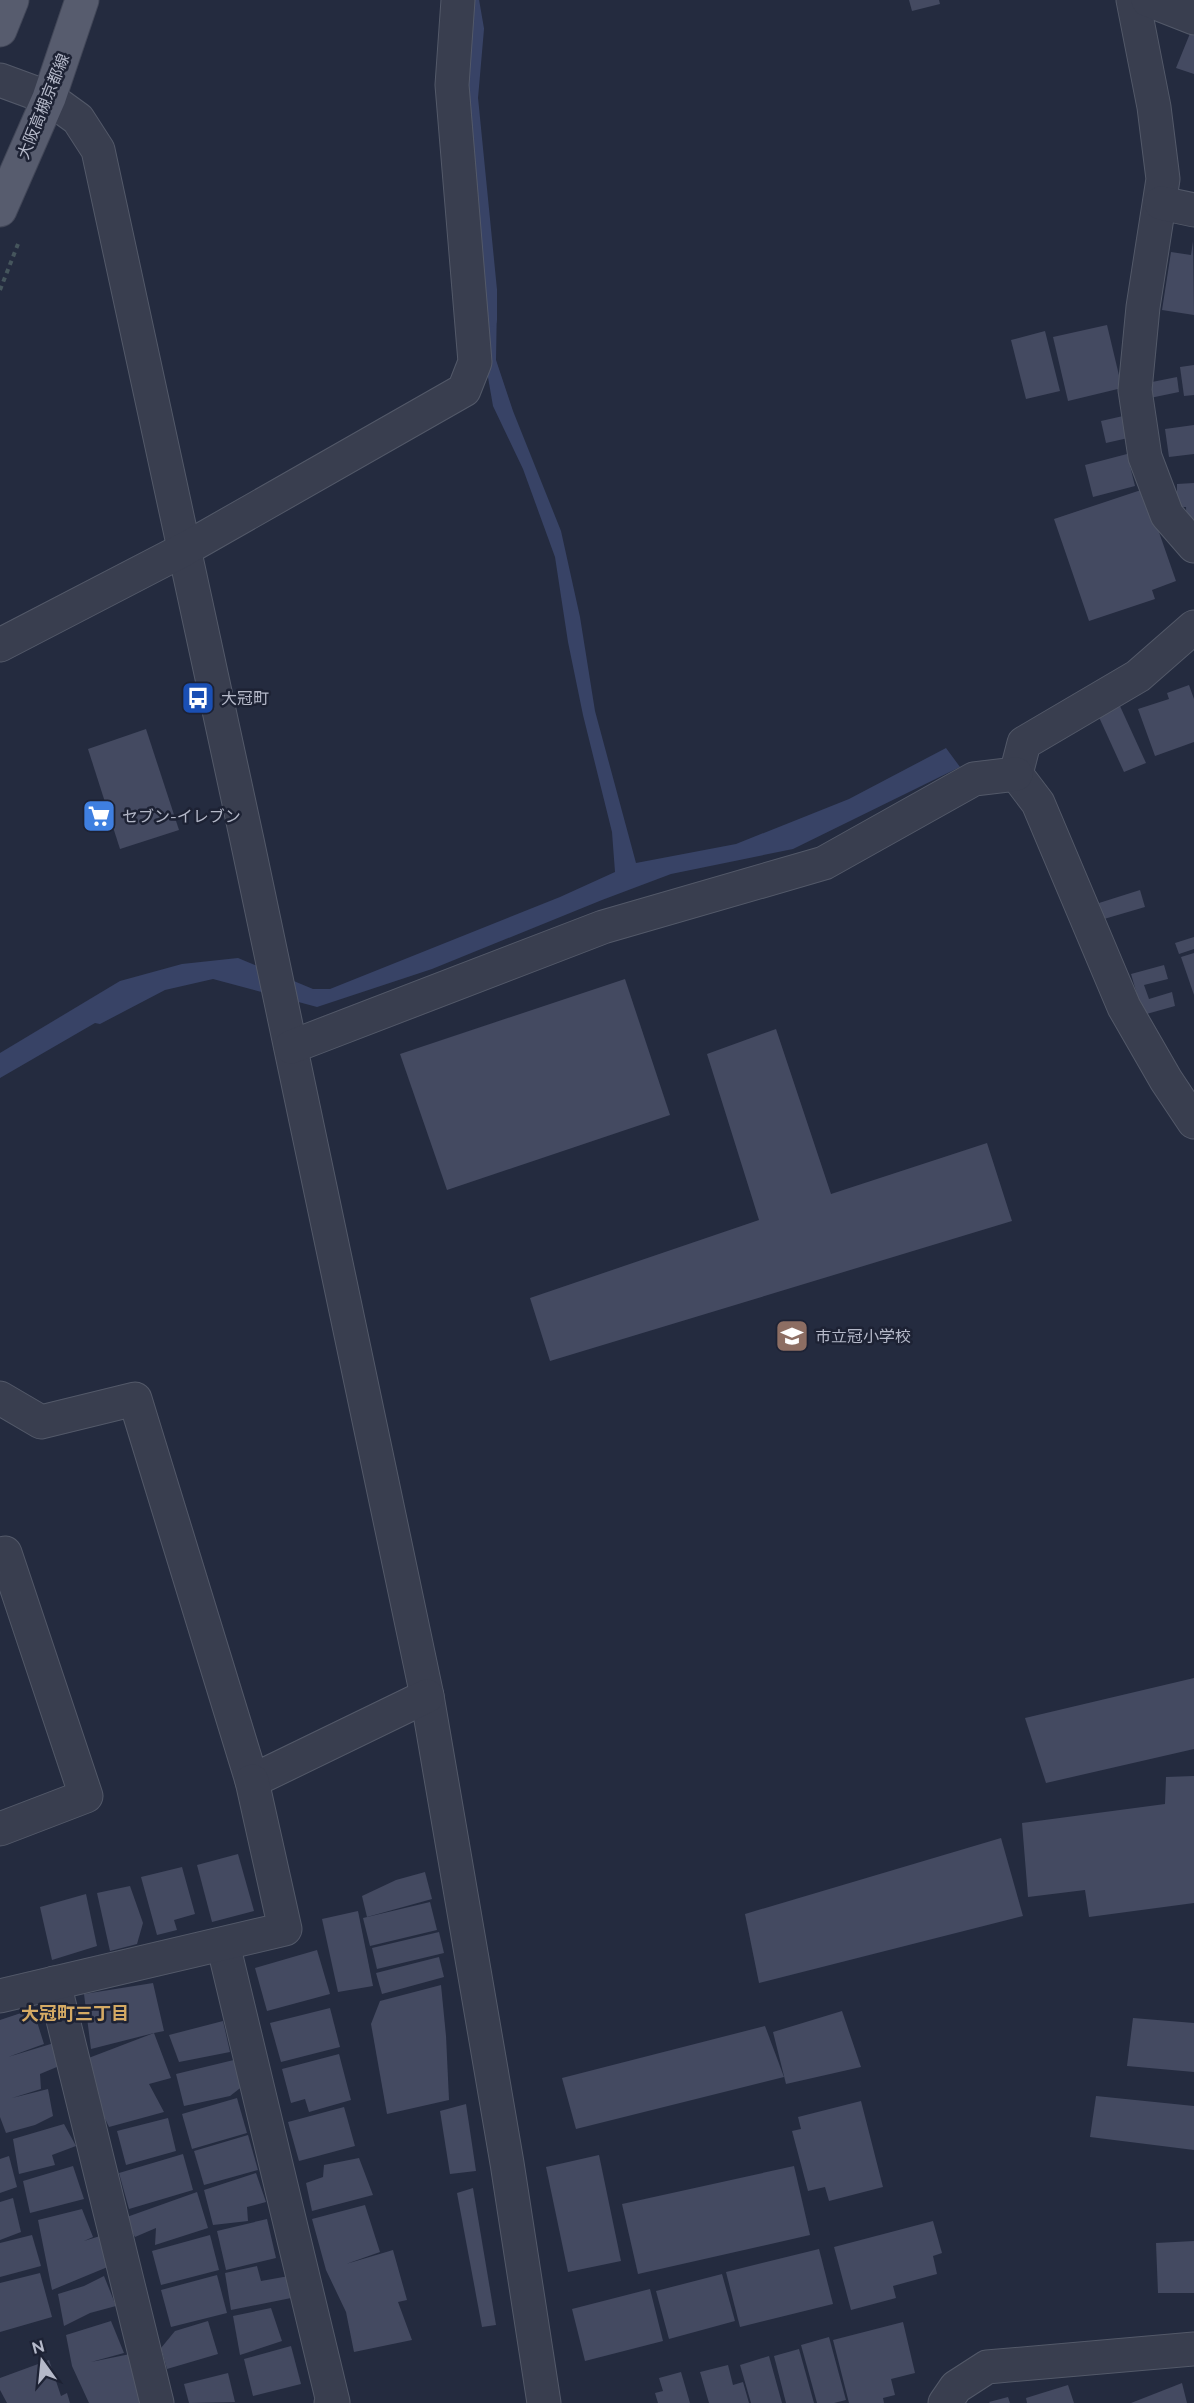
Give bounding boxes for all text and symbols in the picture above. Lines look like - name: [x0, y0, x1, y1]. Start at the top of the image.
- street label: 大阪高槻京都線: [14, 51, 73, 162]
- bus stop icon: 大冠町: [180, 680, 216, 716]
- place label: 大冠町: [221, 689, 269, 708]
- supermarket icon: セブン-イレブン: [81, 798, 117, 834]
- place label: セブン-イレブン: [122, 807, 241, 826]
- school or university icon: 市立冠小学校: [774, 1318, 810, 1354]
- place label: 市立冠小学校: [815, 1327, 911, 1346]
- district label: 大冠町三丁目: [21, 2003, 129, 2024]
- north arrow: [12, 2331, 72, 2391]
- text: N: [30, 2336, 47, 2358]

